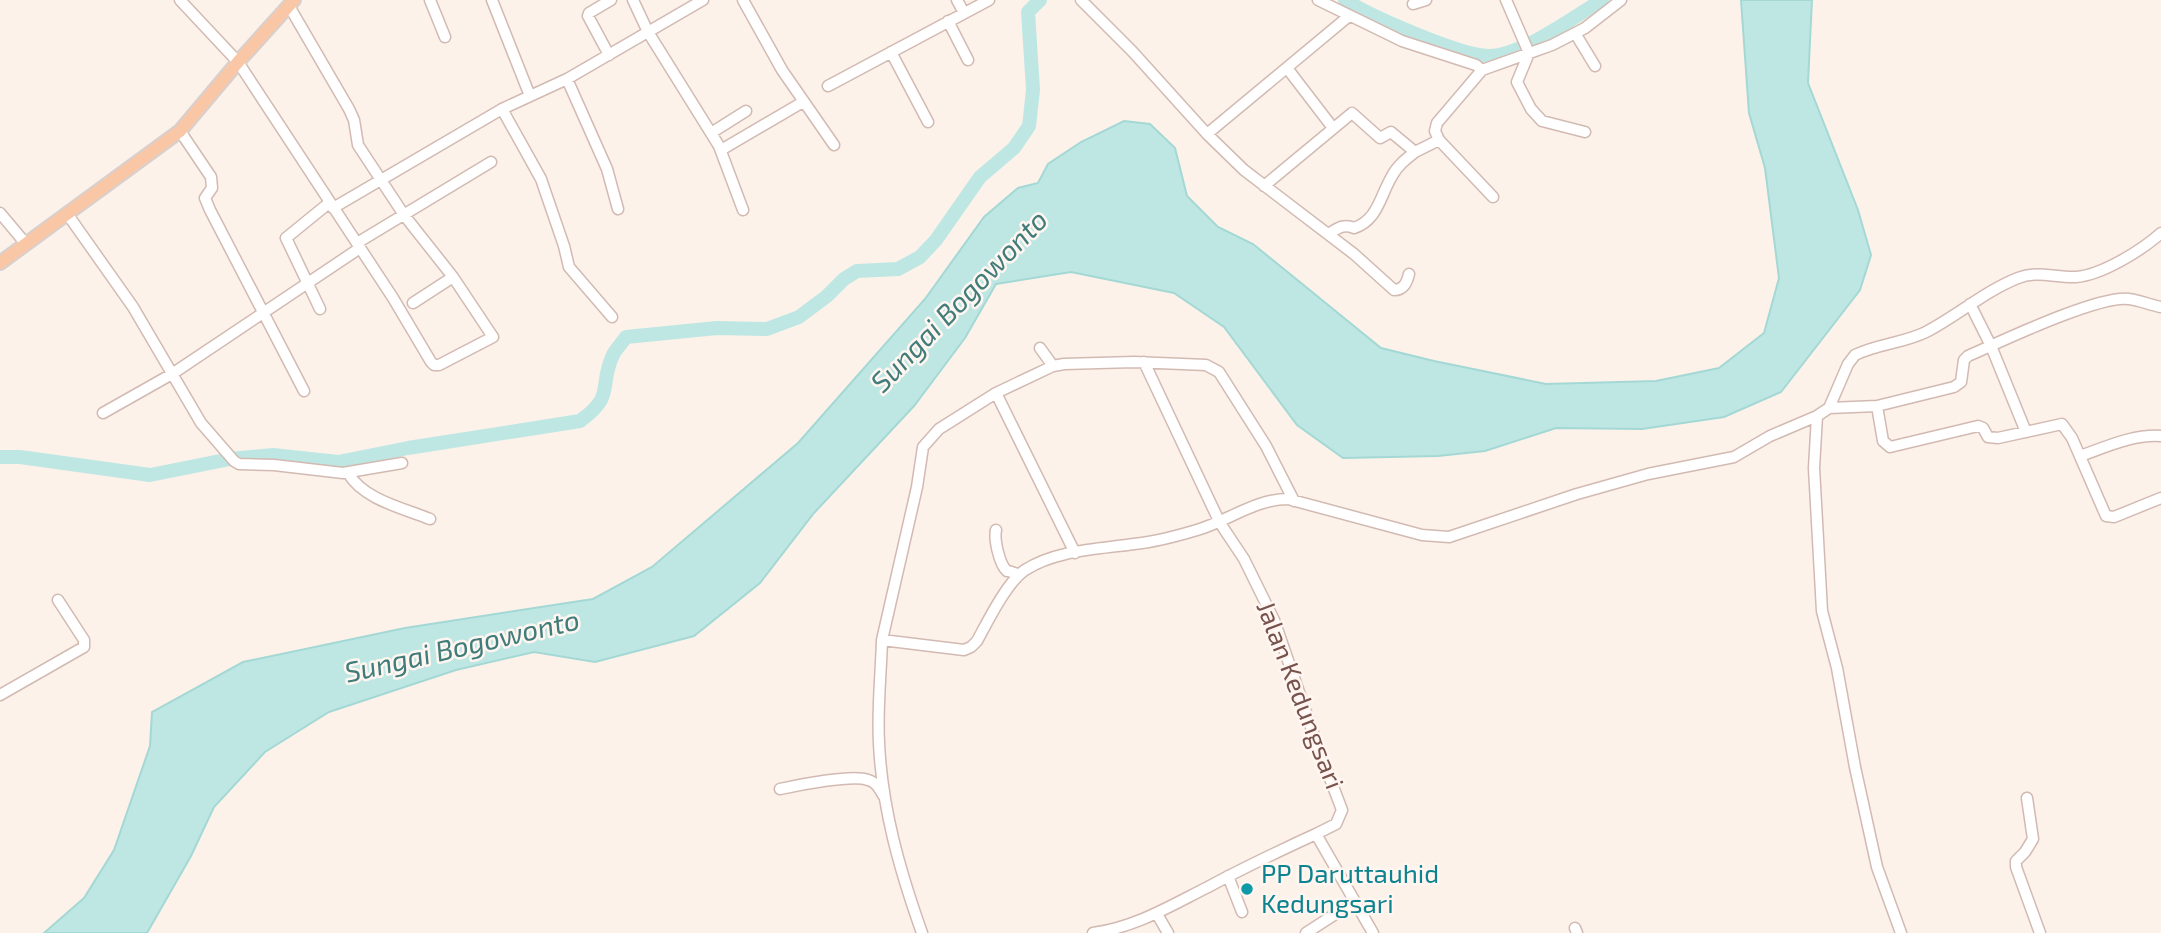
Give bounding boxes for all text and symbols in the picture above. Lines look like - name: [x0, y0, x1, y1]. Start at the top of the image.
- water label: Sungai Bogowonto: [863, 202, 1054, 398]
- street label: Jalan Kedungsari: [1251, 596, 1351, 793]
- water label: Sungai Bogowonto: [341, 601, 583, 689]
- place label: PP Daruttauhid Kedungsari: [1261, 857, 1439, 918]
- marker: PP Daruttauhid Kedungsari: [1239, 881, 1255, 897]

